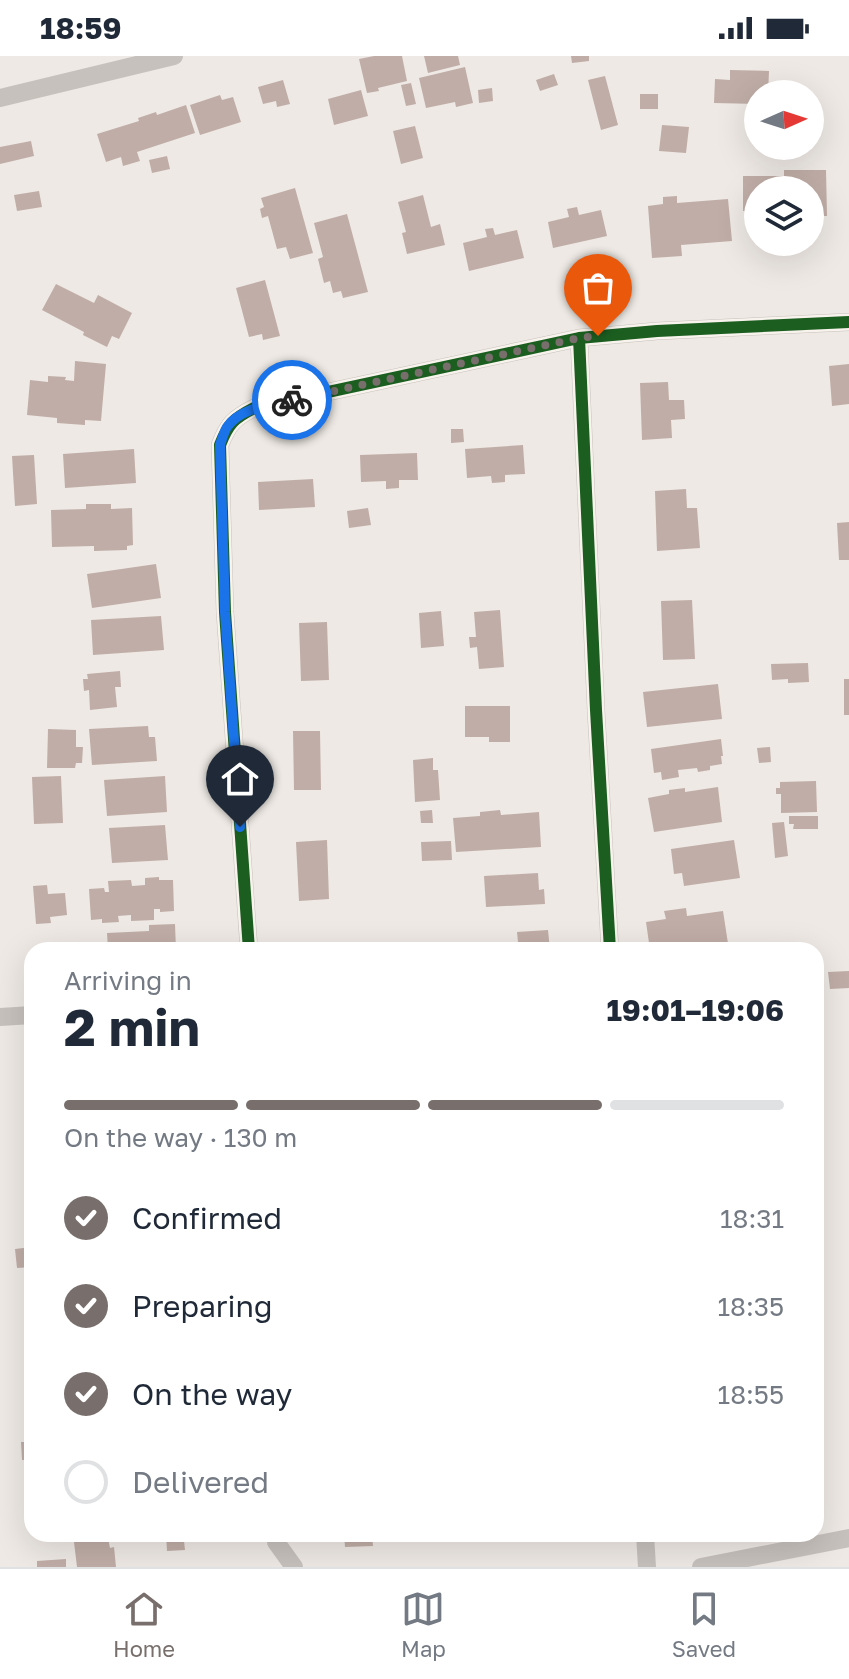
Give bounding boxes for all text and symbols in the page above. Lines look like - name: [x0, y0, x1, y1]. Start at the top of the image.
- text: 18:59: [40, 10, 122, 46]
- north arrow: [744, 80, 824, 160]
- map controls: [744, 80, 824, 256]
- button: layers: [744, 176, 824, 256]
- pin: [564, 254, 632, 336]
- icon: bag: [576, 266, 620, 310]
- courier: [252, 360, 332, 440]
- icon: bike: [270, 378, 314, 422]
- pin: [206, 745, 274, 827]
- icon: home: [218, 757, 262, 801]
- text: Arriving in: [64, 965, 192, 996]
- text: 19:01–19:06: [606, 992, 784, 1028]
- text: 2 min: [64, 995, 200, 1057]
- text: On the way · 130 m: [64, 1122, 297, 1153]
- icon: check: [64, 1196, 108, 1240]
- text: Confirmed: [132, 1200, 282, 1236]
- text: 18:31: [720, 1203, 784, 1234]
- icon: check: [64, 1284, 108, 1328]
- text: Preparing: [132, 1288, 273, 1324]
- text: 18:35: [717, 1291, 784, 1322]
- icon: check: [64, 1372, 108, 1416]
- text: On the way: [132, 1376, 292, 1412]
- text: 18:55: [718, 1379, 784, 1410]
- text: Delivered: [132, 1464, 269, 1500]
- tab: Home: [113, 1587, 175, 1662]
- tab: Map: [401, 1587, 446, 1662]
- tab: Saved: [672, 1587, 736, 1662]

